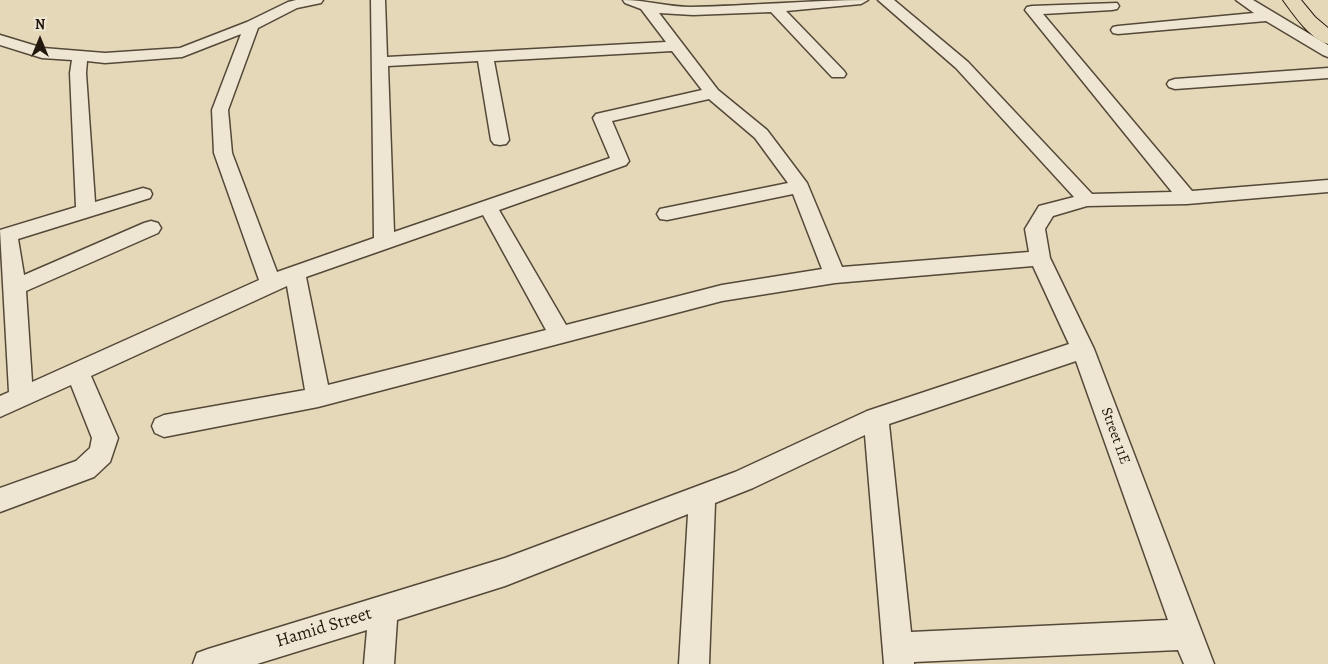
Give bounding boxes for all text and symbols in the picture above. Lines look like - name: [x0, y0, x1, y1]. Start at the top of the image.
- north arrow: [15, 15, 65, 65]
- text: N: [35, 15, 45, 34]
- street label: Street 11E: [1096, 405, 1134, 467]
- street label: Hamid Street: [273, 603, 375, 653]

